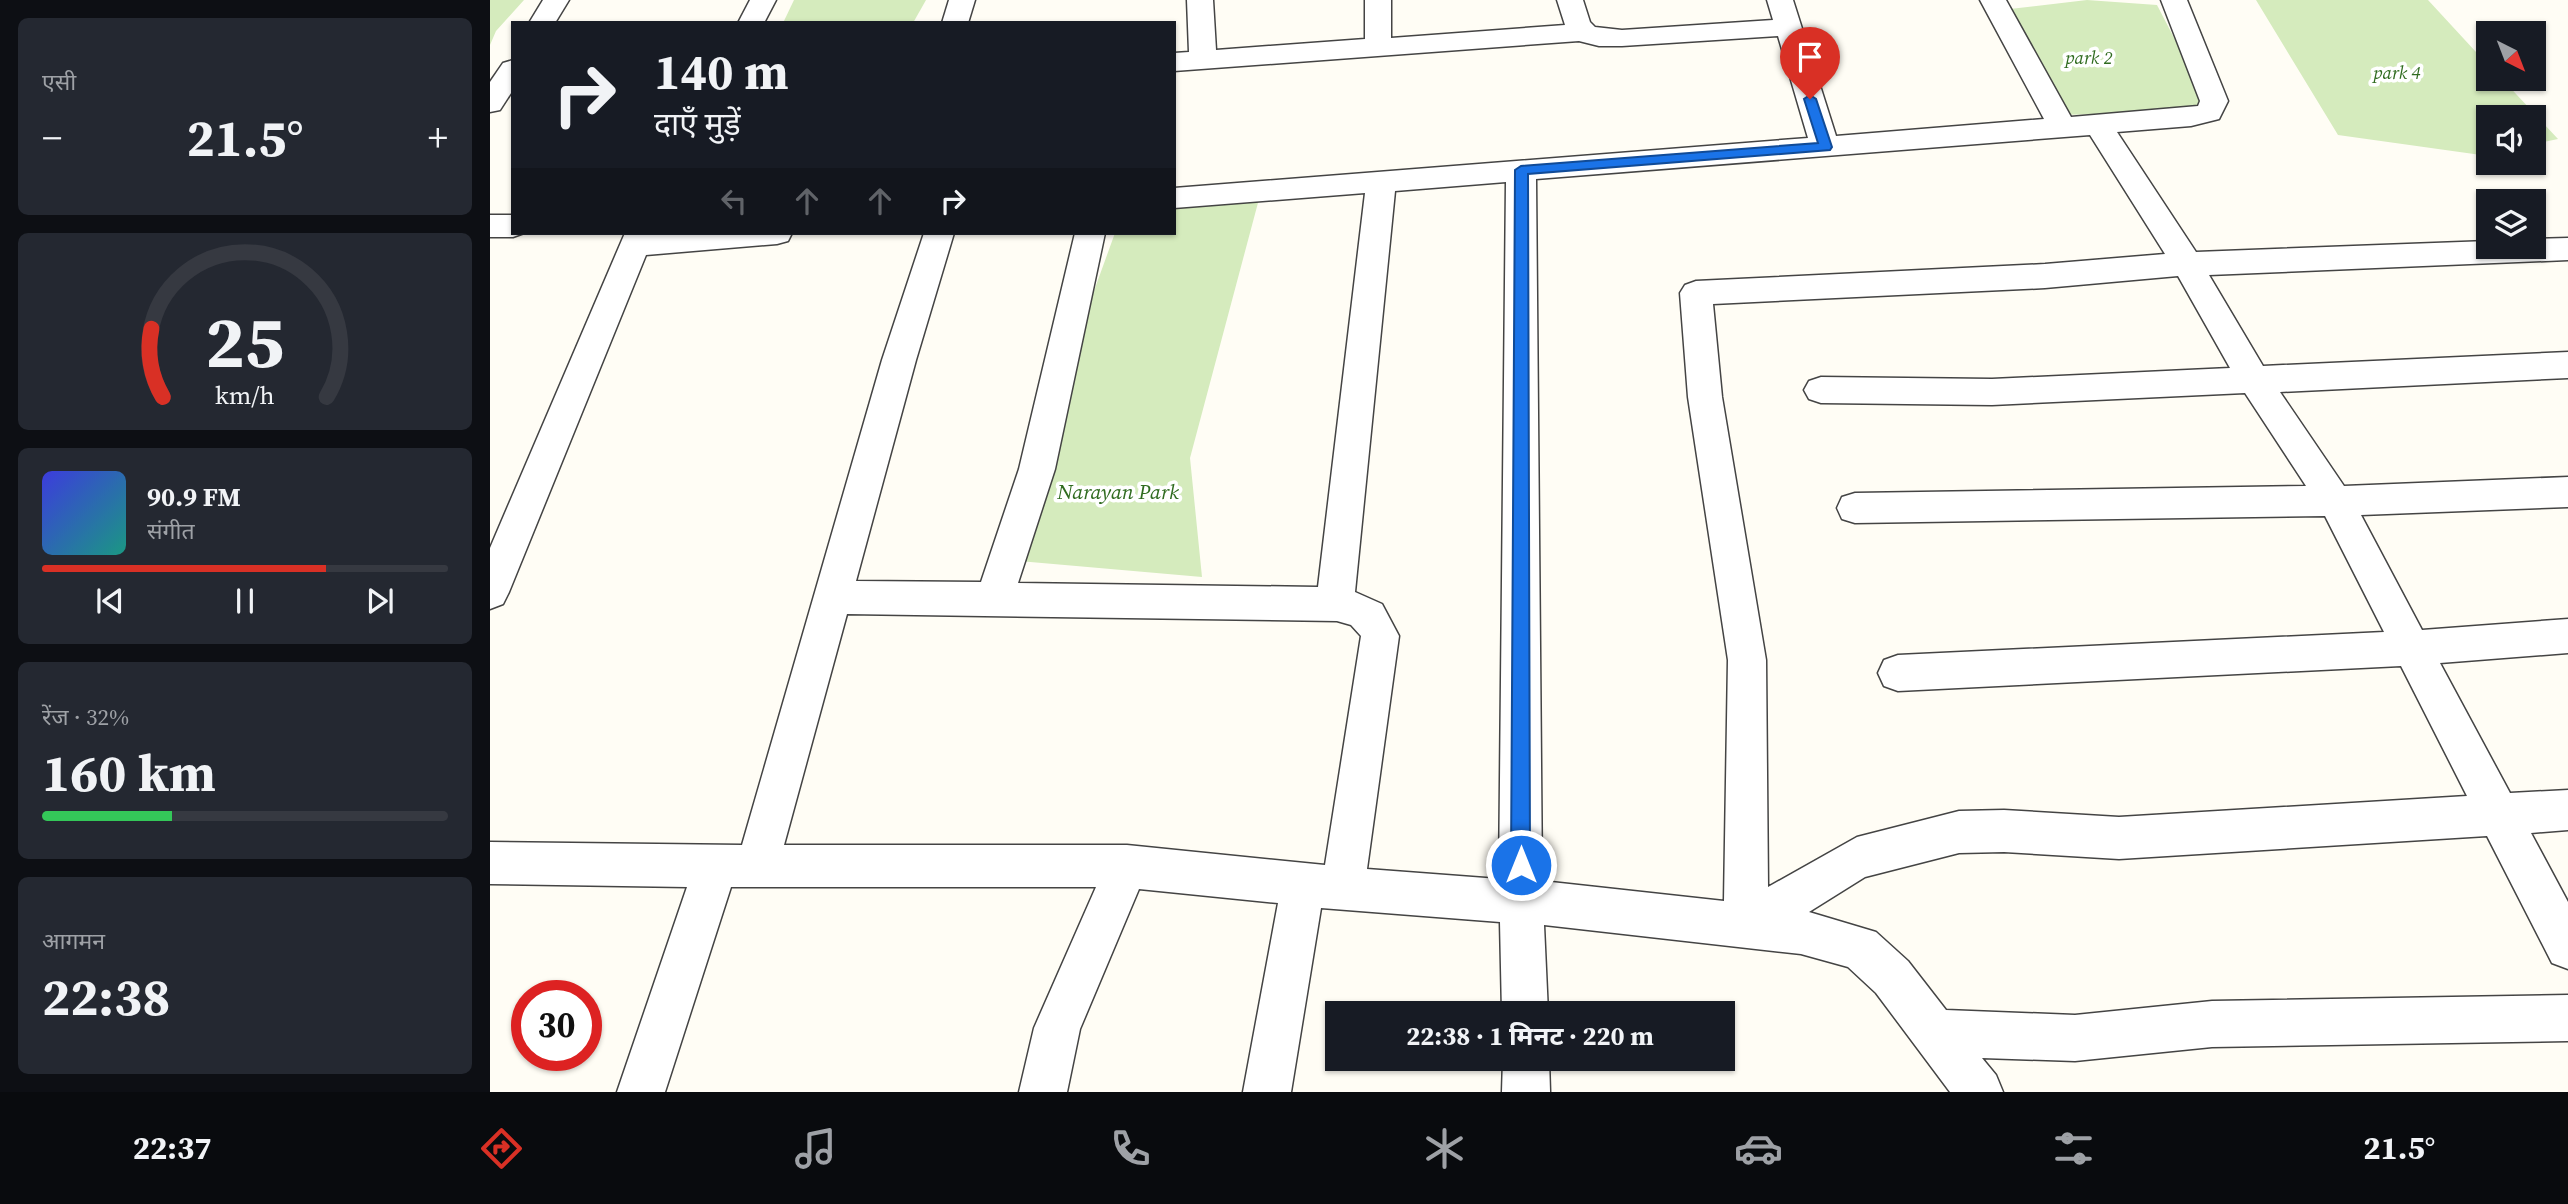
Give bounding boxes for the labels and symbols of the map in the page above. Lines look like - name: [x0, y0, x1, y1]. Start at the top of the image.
- north arrow: [2476, 21, 2546, 91]
- pin: [1780, 27, 1840, 99]
- park label: park 2: [2063, 45, 2113, 70]
- park label: park 4: [2371, 60, 2421, 85]
- park label: Narayan Park: [1056, 477, 1179, 506]
- position arrow: [1484, 828, 1558, 902]
- speed limit sign: 30: [511, 980, 602, 1071]

